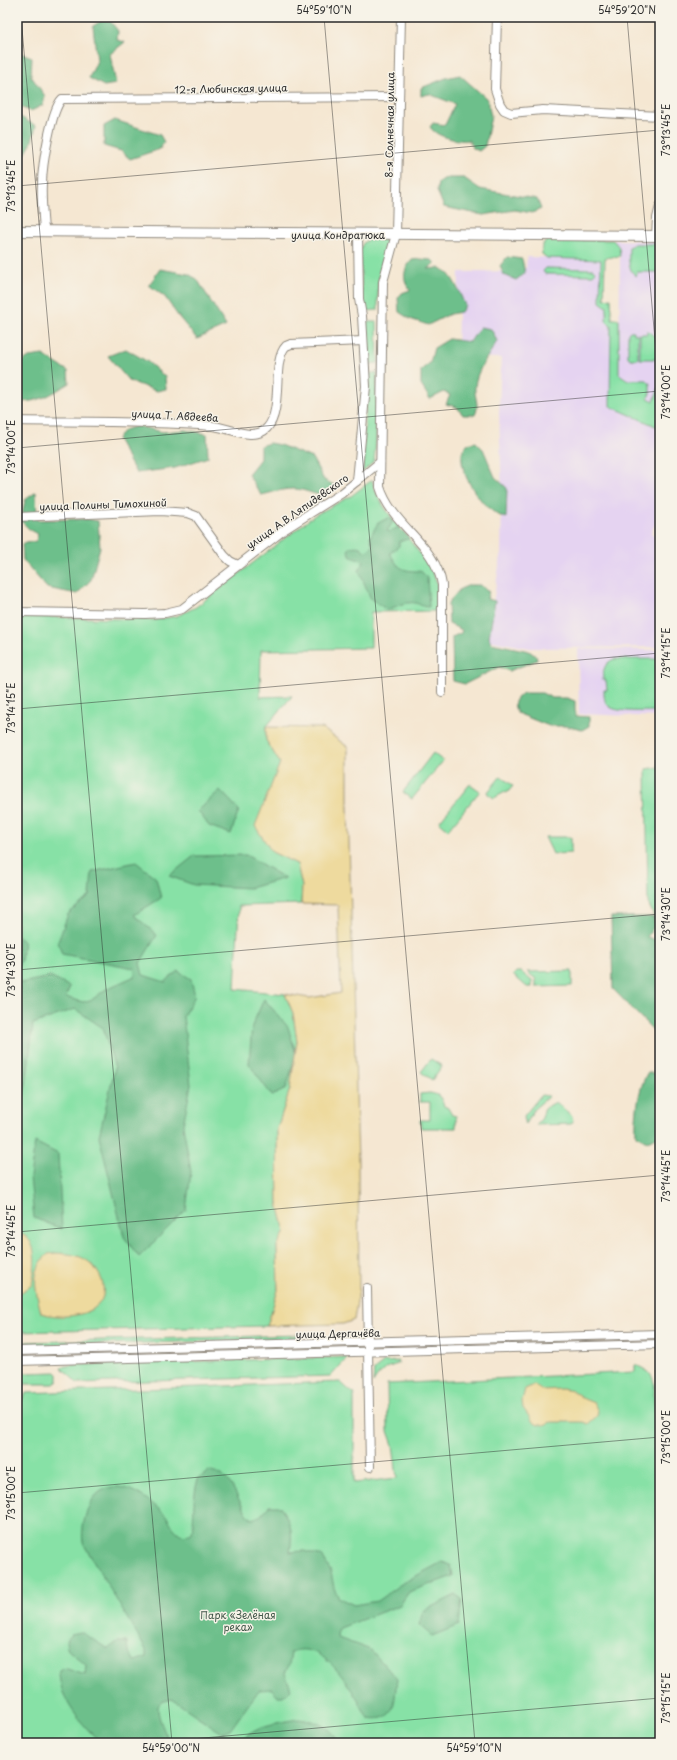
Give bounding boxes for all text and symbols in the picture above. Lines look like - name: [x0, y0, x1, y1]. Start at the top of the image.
- text: 54°59'10"N: [296, 2, 352, 17]
- text: 54°59'20"N: [598, 2, 656, 17]
- street label: 8-я Солнечная улица: [381, 71, 397, 178]
- street label: 12-я Любинская улица: [174, 80, 288, 96]
- text: 73°13'45"E: [658, 104, 673, 156]
- text: 73°13'45"E: [3, 160, 18, 212]
- street label: улица Кондратюка: [291, 227, 386, 242]
- text: 73°14'00"E: [658, 365, 673, 419]
- street label: улица Т. Авдеева: [131, 405, 220, 425]
- text: 73°14'00"E: [3, 420, 18, 474]
- street label: улица А.В.Ляпидевского: [243, 470, 351, 552]
- street label: улица Полины Тимохиной: [39, 494, 167, 514]
- text: 73°14'15"E: [658, 628, 673, 678]
- text: 73°14'15"E: [3, 683, 18, 733]
- text: 73°14'30"E: [658, 887, 673, 941]
- text: 73°14'30"E: [3, 943, 18, 997]
- text: 73°14'45"E: [658, 1150, 673, 1202]
- text: 73°14'45"E: [3, 1205, 18, 1257]
- street label: улица Дергачёва: [296, 1325, 381, 1341]
- text: 73°15'00"E: [658, 1410, 673, 1464]
- text: 73°15'00"E: [3, 1466, 18, 1520]
- park label: Парк «Зелёная река»: [200, 1607, 276, 1634]
- text: 73°15'15"E: [658, 1673, 673, 1723]
- text: 54°59'00"N: [142, 1740, 200, 1755]
- text: 54°59'10"N: [446, 1740, 502, 1755]

